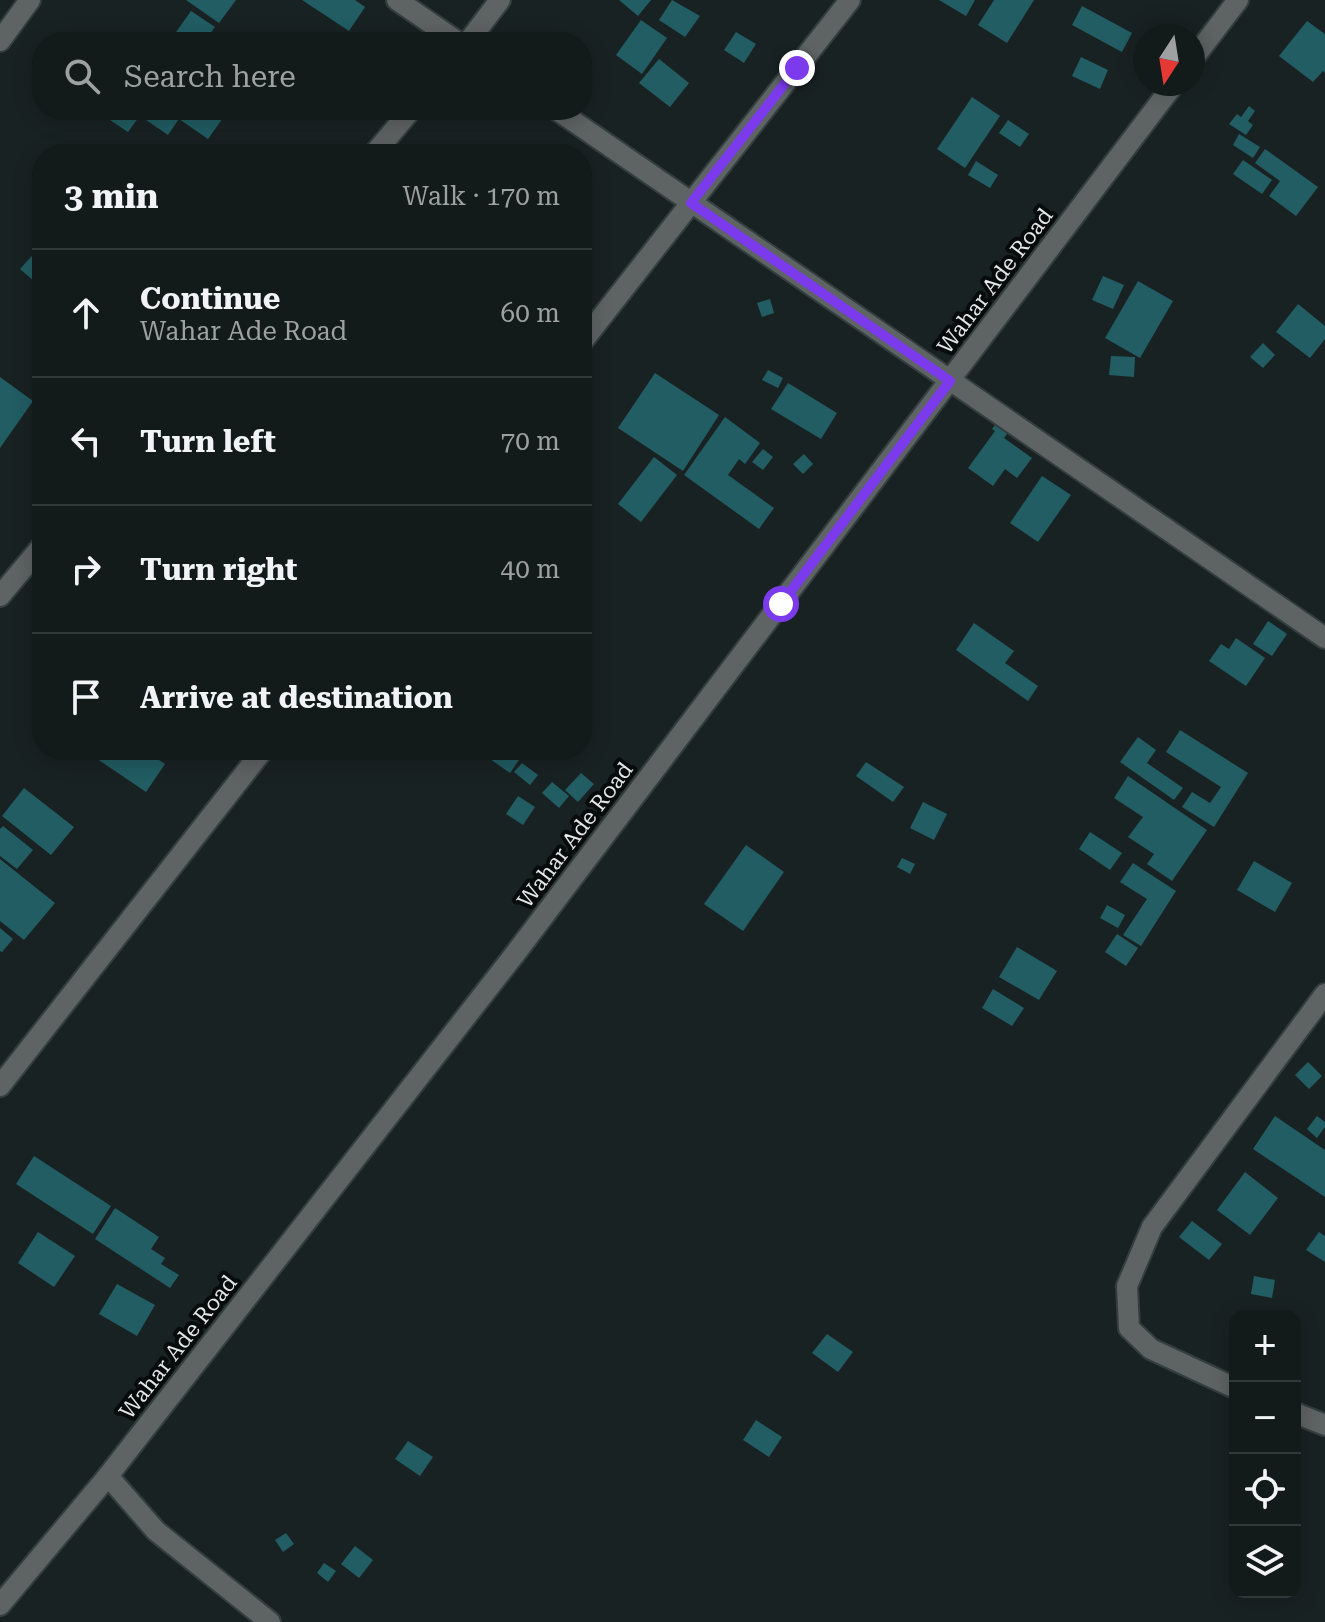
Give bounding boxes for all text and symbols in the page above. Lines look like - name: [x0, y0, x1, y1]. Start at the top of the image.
- north arrow: [1133, 24, 1205, 96]
- search box: [32, 32, 592, 120]
- route end: [779, 50, 815, 86]
- icon: search: [60, 54, 104, 98]
- text: Search here: [124, 59, 296, 94]
- text: 3 min: [64, 176, 159, 216]
- text: Walk · 170 m: [402, 181, 560, 211]
- street label: Wahar Ade Road: [932, 203, 1058, 359]
- text: Continue: [140, 281, 280, 316]
- icon: ahead: [64, 291, 108, 335]
- text: 60 m: [501, 298, 560, 328]
- text: Wahar Ade Road: [140, 316, 347, 346]
- icon: left: [64, 419, 108, 463]
- text: Turn left: [140, 424, 276, 459]
- text: 70 m: [501, 426, 560, 456]
- icon: right: [64, 547, 108, 591]
- text: Turn right: [140, 552, 297, 587]
- text: 40 m: [501, 554, 560, 584]
- route start: [763, 586, 799, 622]
- icon: arrive: [64, 675, 108, 719]
- text: Arrive at destination: [140, 680, 453, 715]
- street label: Wahar Ade Road: [512, 757, 638, 913]
- street label: Wahar Ade Road: [114, 1270, 242, 1424]
- map controls: [1229, 1310, 1301, 1598]
- button: +: [1229, 1310, 1301, 1382]
- button: −: [1229, 1382, 1301, 1454]
- button: locate: [1229, 1454, 1301, 1526]
- button: layers: [1229, 1526, 1301, 1598]

